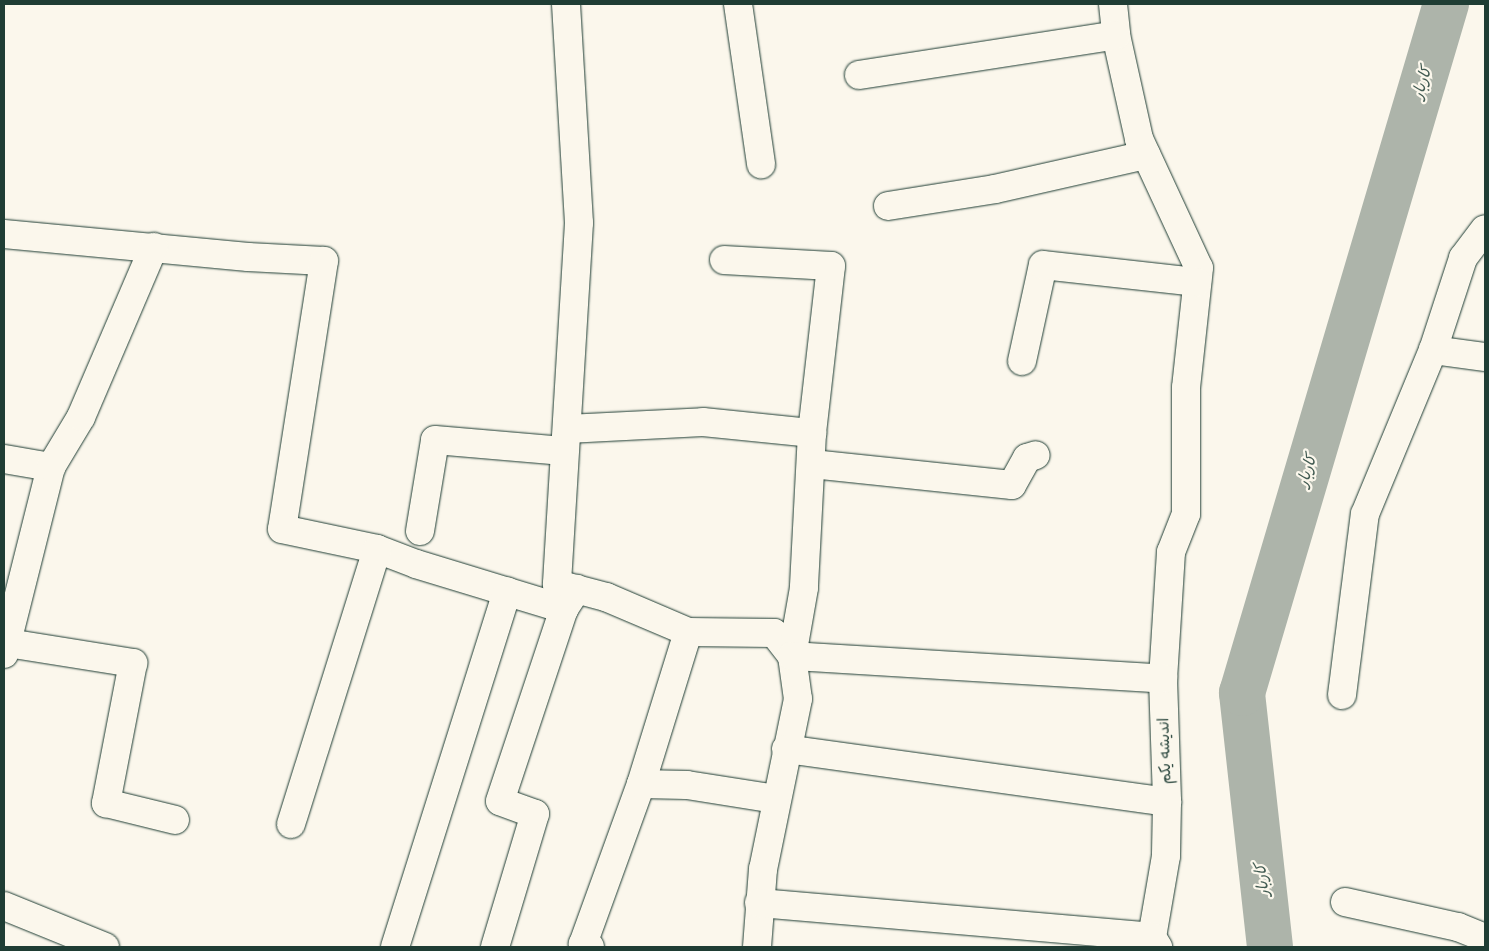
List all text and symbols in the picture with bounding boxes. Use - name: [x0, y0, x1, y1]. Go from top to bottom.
- water label: کاربار: [1409, 65, 1437, 101]
- water label: کاربار: [1294, 453, 1322, 489]
- street label: اندیشه یکم: [1155, 717, 1175, 785]
- water label: کاربار: [1252, 863, 1274, 897]

